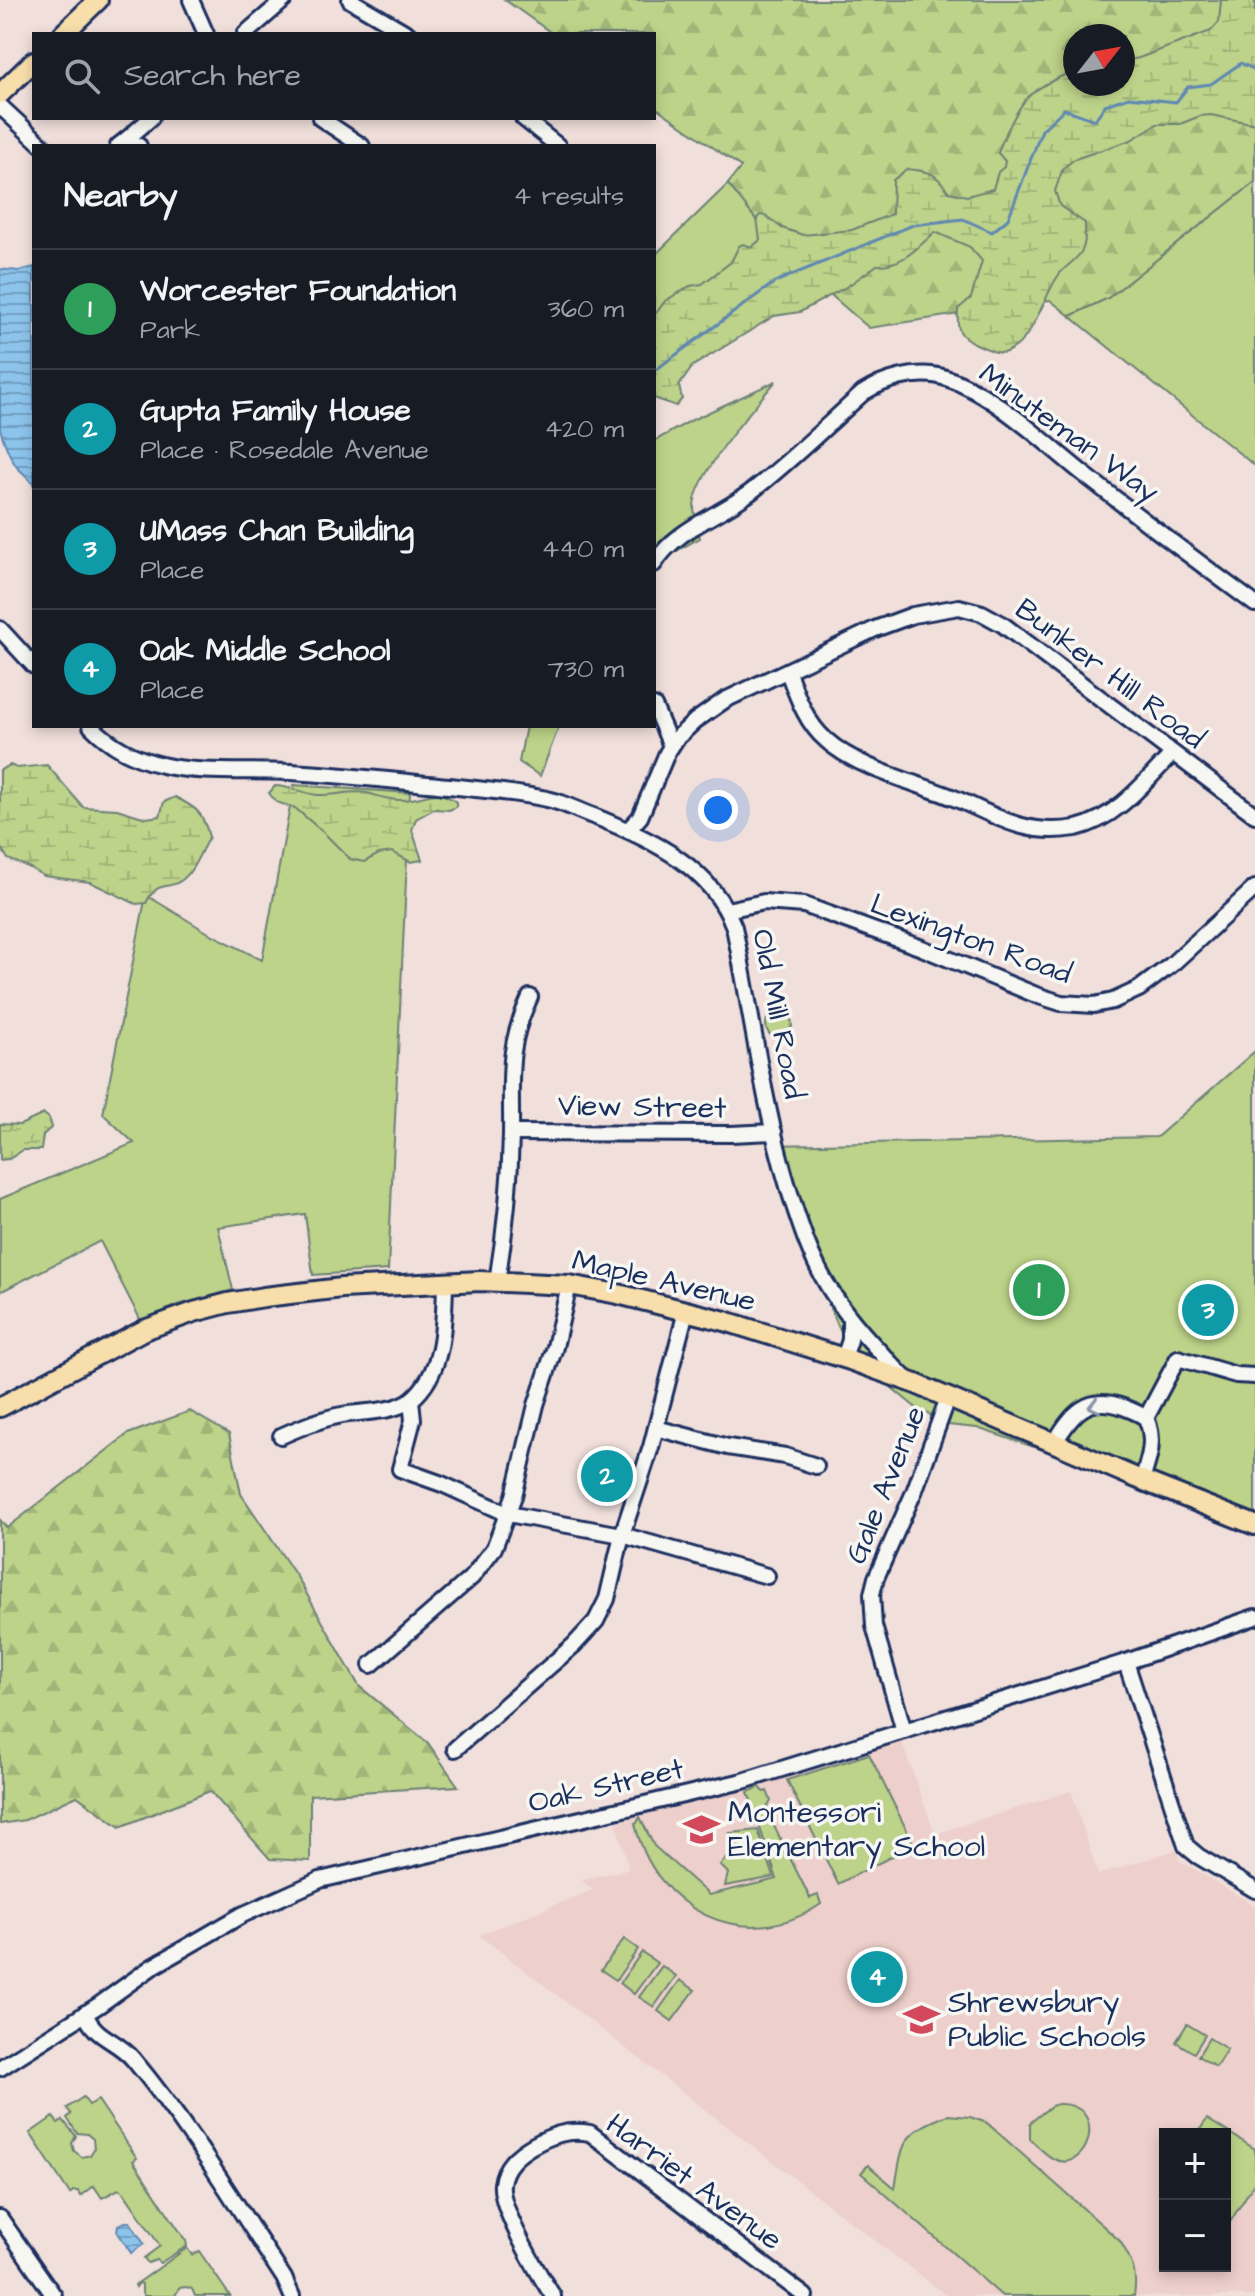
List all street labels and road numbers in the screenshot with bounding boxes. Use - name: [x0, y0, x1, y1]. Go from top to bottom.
- street label: Minuteman Way: [970, 353, 1168, 514]
- street label: Bunker Hill Road: [1006, 589, 1214, 759]
- street label: Lexington Road: [864, 883, 1077, 996]
- street label: Old Mill Road: [741, 926, 815, 1102]
- street label: View Street: [557, 1085, 727, 1129]
- street label: Maple Avenue: [568, 1239, 760, 1323]
- street label: Gale Avenue: [835, 1400, 937, 1570]
- street label: Oak Street: [524, 1748, 688, 1824]
- street label: Harriet Avenue: [597, 2104, 791, 2260]

